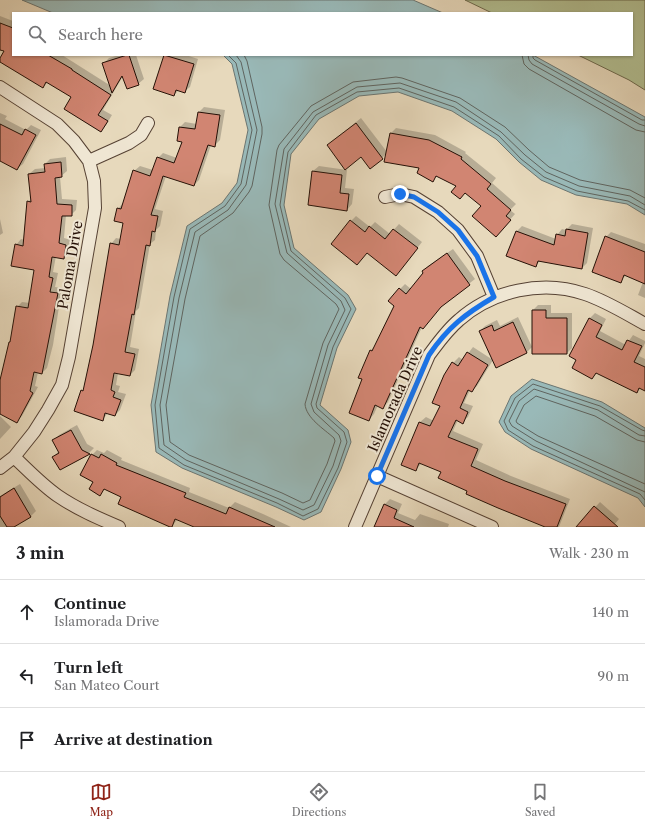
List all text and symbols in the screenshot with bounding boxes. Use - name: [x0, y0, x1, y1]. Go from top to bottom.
- search box: [12, 12, 633, 56]
- icon: search: [26, 23, 48, 45]
- text: Search here: [58, 25, 143, 44]
- route end: [391, 185, 409, 203]
- street label: Paloma Drive: [53, 219, 87, 311]
- street label: Islamorada Drive: [364, 343, 426, 455]
- route start: [368, 467, 386, 485]
- text: 3 min: [16, 543, 65, 563]
- text: Walk · 230 m: [549, 545, 629, 561]
- text: Continue: [54, 594, 126, 613]
- icon: ahead: [16, 601, 38, 623]
- text: 140 m: [592, 604, 629, 620]
- text: Islamorada Drive: [54, 613, 159, 629]
- text: Turn left: [54, 658, 123, 677]
- icon: left: [16, 665, 38, 687]
- text: 90 m: [598, 668, 629, 684]
- text: San Mateo Court: [54, 677, 159, 693]
- icon: arrive: [16, 729, 38, 751]
- text: Arrive at destination: [54, 730, 213, 749]
- tab: Map: [89, 781, 113, 819]
- tab: Directions: [292, 781, 346, 819]
- tab: Saved: [525, 781, 556, 819]

